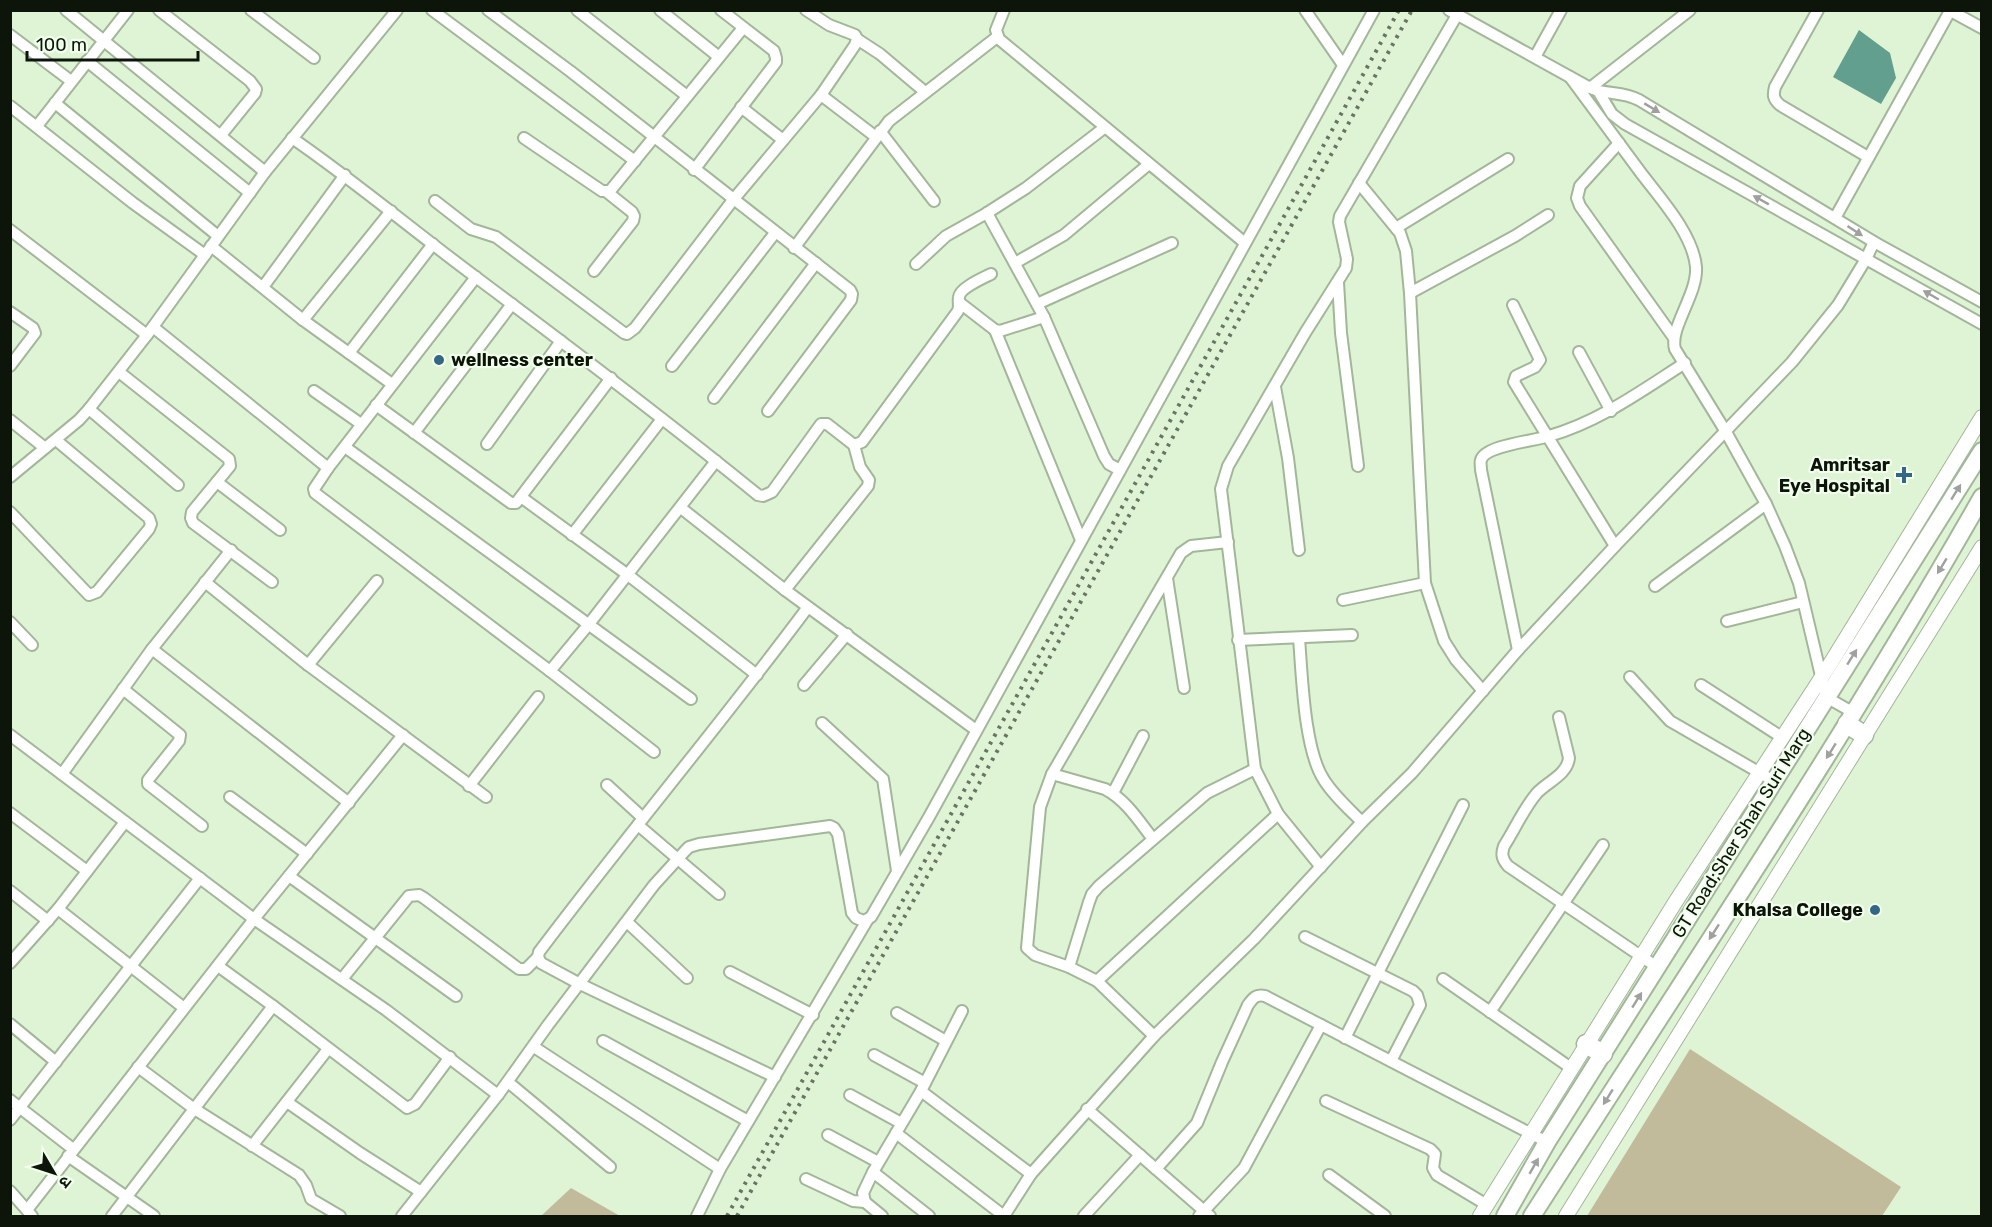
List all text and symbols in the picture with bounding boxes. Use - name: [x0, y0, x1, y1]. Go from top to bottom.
- scale bar: [27, 24, 198, 62]
- text: 100 m: [36, 34, 87, 56]
- one-way arrow: [1644, 103, 1660, 114]
- one-way arrow: [1752, 195, 1769, 205]
- one-way arrow: [1847, 225, 1863, 236]
- one-way arrow: [1922, 291, 1939, 301]
- place label: wellness center: [451, 349, 593, 371]
- marker: wellness center: [432, 353, 446, 367]
- place label: Amritsar Eye Hospital: [1779, 454, 1890, 497]
- marker: Amritsar Eye Hospital: [1895, 466, 1913, 484]
- one-way arrow: [1950, 484, 1961, 500]
- one-way arrow: [1937, 558, 1948, 574]
- one-way arrow: [1846, 649, 1857, 665]
- street label: GT Road;Sher Shah Suri Marg: [1667, 724, 1815, 942]
- one-way arrow: [1825, 743, 1836, 759]
- place label: Khalsa College: [1732, 899, 1863, 921]
- marker: Khalsa College: [1868, 903, 1882, 917]
- one-way arrow: [1708, 924, 1719, 941]
- one-way arrow: [1631, 992, 1642, 1008]
- one-way arrow: [1603, 1089, 1614, 1105]
- north arrow: [24, 1143, 84, 1203]
- one-way arrow: [1529, 1157, 1539, 1174]
- text: उ: [55, 1173, 76, 1192]

